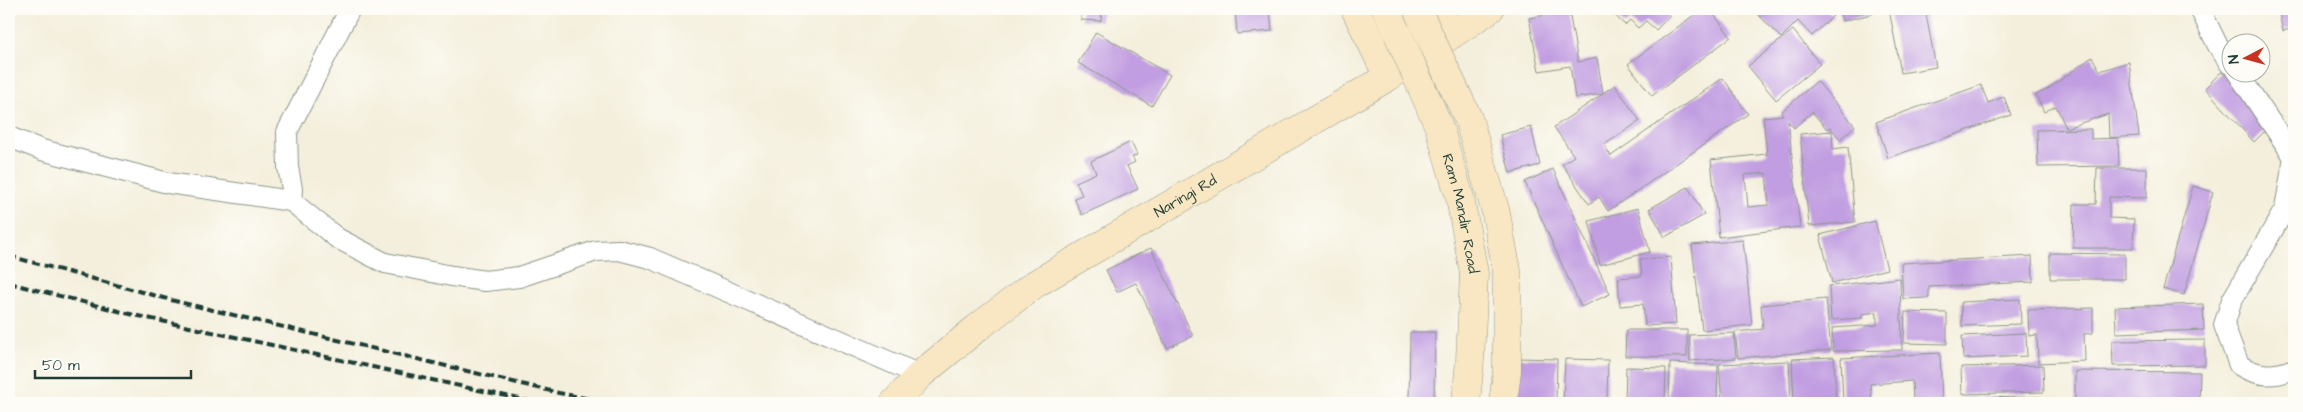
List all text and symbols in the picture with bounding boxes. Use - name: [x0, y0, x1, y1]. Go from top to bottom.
- north arrow: [2220, 32, 2270, 82]
- text: N: [2224, 54, 2244, 65]
- street label: Ram Mandir Road: [1436, 151, 1484, 276]
- street label: Naringi Rd: [1150, 170, 1221, 223]
- scale bar: [35, 347, 191, 379]
- text: 50 m: [42, 355, 80, 376]

